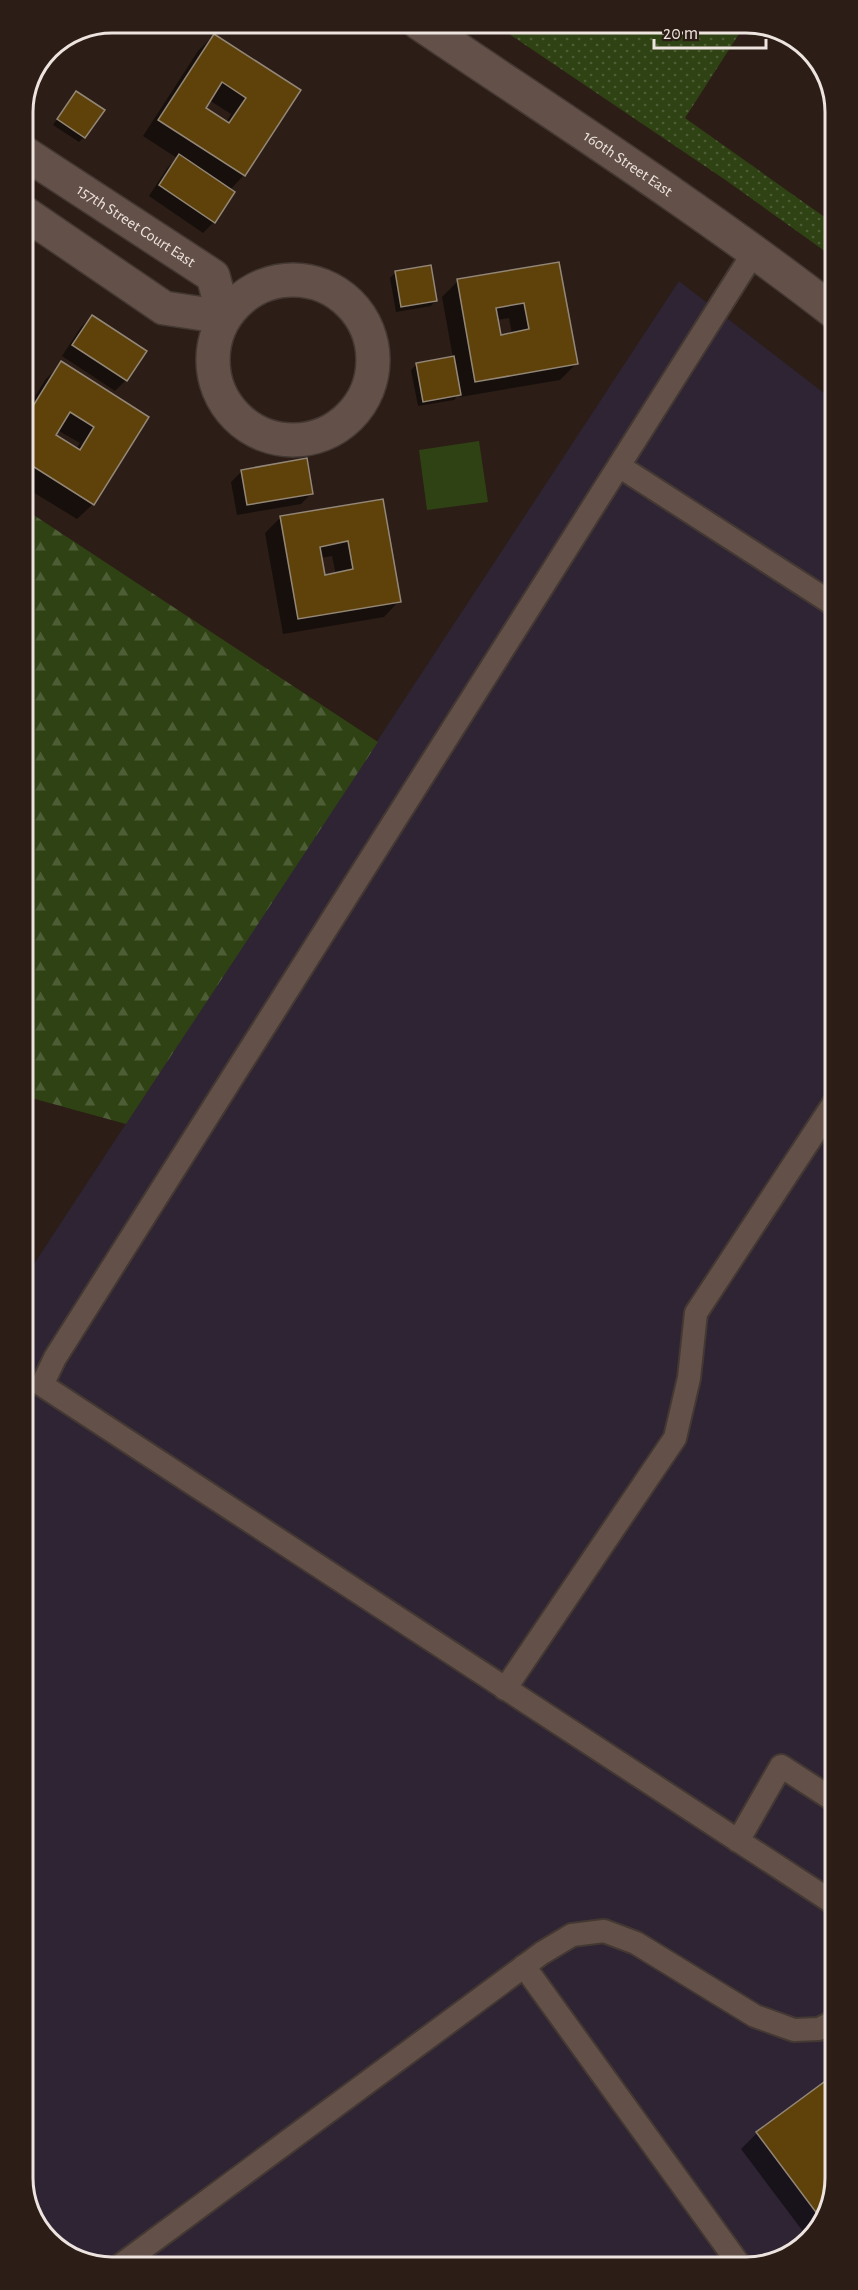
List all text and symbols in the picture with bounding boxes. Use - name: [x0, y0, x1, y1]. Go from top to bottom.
- scale bar: [654, 12, 766, 50]
- text: 20 m: [663, 25, 698, 43]
- street label: 160th Street East: [581, 128, 675, 200]
- street label: 157th Street Court East: [74, 181, 198, 270]

